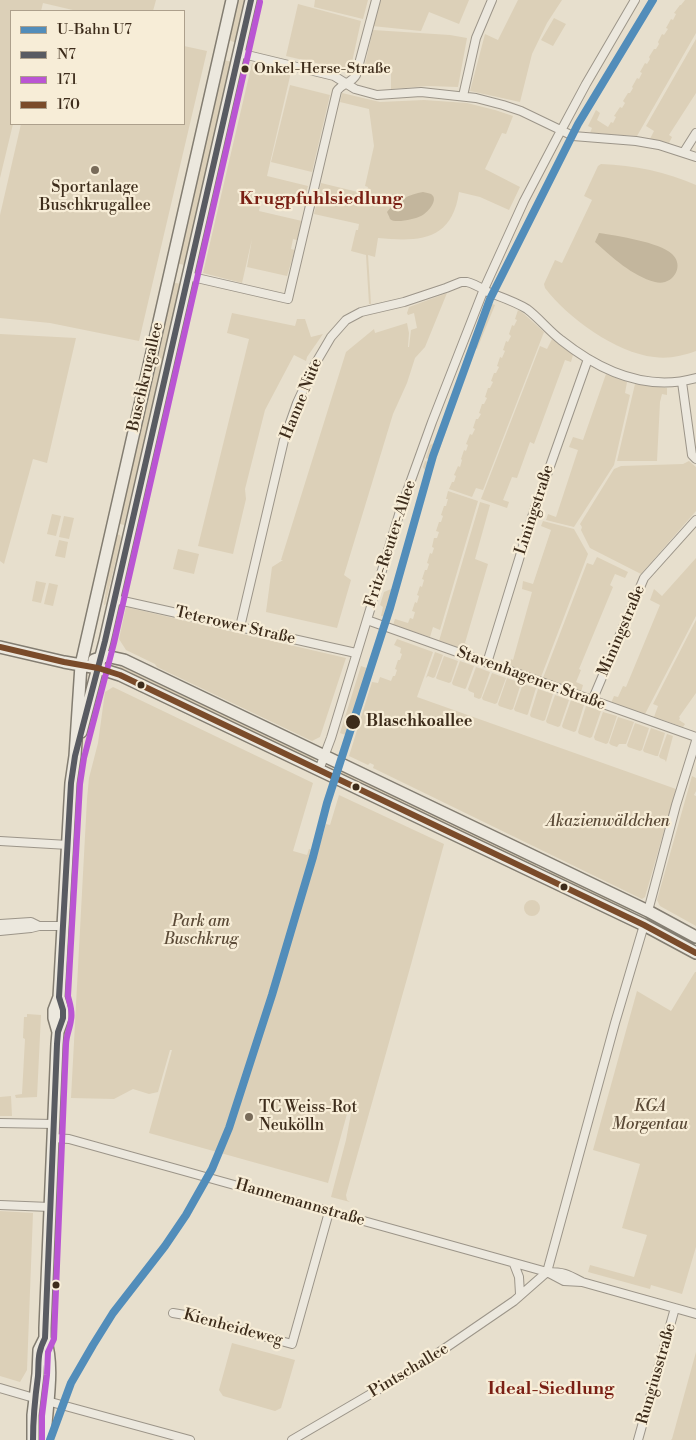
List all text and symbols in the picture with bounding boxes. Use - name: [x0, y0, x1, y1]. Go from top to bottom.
- legend: [10, 10, 185, 125]
- text: U-Bahn U7: [57, 20, 132, 39]
- text: N7: [57, 45, 76, 64]
- place label: Onkel-Herse-Straße: [254, 60, 391, 78]
- marker: Onkel-Herse-Straße: [240, 64, 250, 74]
- text: 171: [57, 70, 77, 89]
- text: 170: [57, 95, 80, 114]
- marker: Sportanlage Buschkrugallee: [89, 164, 101, 176]
- place label: Sportanlage Buschkrugallee: [39, 178, 151, 216]
- district label: Krugpfuhlsiedlung: [239, 189, 403, 211]
- street label: Buschkrugallee: [124, 320, 168, 434]
- street label: Hanne Nüte: [277, 356, 327, 442]
- street label: Liningstraße: [511, 463, 559, 557]
- street label: Fritz-Reuter-Allee: [361, 478, 421, 610]
- street label: Miningstraße: [594, 583, 650, 679]
- street label: Teterower Straße: [173, 603, 297, 649]
- street label: Stavenhagener Straße: [454, 643, 608, 715]
- unlabelled marker: [136, 680, 146, 690]
- place label: Blaschkoallee: [366, 712, 472, 732]
- marker: Blaschkoallee: [344, 713, 362, 731]
- unlabelled marker: [351, 782, 361, 792]
- park label: Akazienwäldchen: [546, 812, 670, 832]
- unlabelled marker: [559, 882, 569, 892]
- park label: Park am Buschkrug: [164, 912, 238, 950]
- park label: KGA Morgentau: [612, 1097, 688, 1135]
- place label: TC Weiss-Rot Neukölln: [259, 1098, 357, 1136]
- marker: TC Weiss-Rot Neukölln: [243, 1111, 255, 1123]
- street label: Hannemannstraße: [233, 1175, 367, 1231]
- unlabelled marker: [51, 1280, 61, 1290]
- street label: Kienheideweg: [181, 1306, 285, 1350]
- street label: Rungiusstraße: [633, 1321, 681, 1427]
- street label: Pintschallee: [366, 1340, 452, 1402]
- district label: Ideal-Siedlung: [488, 1379, 614, 1401]

